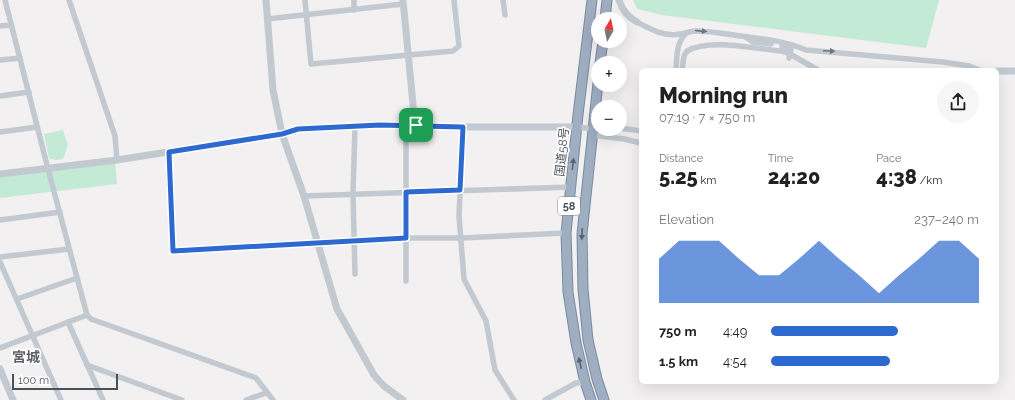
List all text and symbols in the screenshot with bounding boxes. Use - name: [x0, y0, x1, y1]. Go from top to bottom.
- north arrow: [591, 12, 627, 48]
- map controls: [591, 12, 627, 136]
- one-way arrow: [695, 28, 707, 35]
- one-way arrow: [823, 48, 835, 55]
- button: +: [591, 56, 627, 92]
- button: share: [937, 81, 979, 123]
- text: Morning run: [659, 82, 788, 108]
- button: −: [591, 100, 627, 136]
- pin: [399, 108, 433, 142]
- text: 07:19 · 7 × 750 m: [659, 110, 755, 125]
- icon: arrive: [405, 114, 427, 136]
- street label: 国道58号: [552, 127, 572, 177]
- text: Distance: [659, 152, 703, 165]
- text: Time: [768, 152, 793, 165]
- text: Pace: [876, 152, 902, 165]
- one-way arrow: [570, 158, 577, 170]
- text: 5.25: [659, 165, 698, 189]
- text: 24:20: [768, 165, 820, 189]
- text: 4:38: [876, 165, 917, 189]
- text: km: [698, 174, 716, 187]
- text: /km: [917, 174, 942, 187]
- road number: 58: [558, 197, 580, 215]
- text: Elevation: [659, 212, 714, 227]
- text: 237–240 m: [914, 212, 979, 227]
- one-way arrow: [579, 228, 585, 241]
- text: 750 m: [659, 324, 697, 339]
- text: 4:49: [723, 324, 747, 339]
- district label: 宮城: [12, 349, 40, 365]
- text: 1.5 km: [659, 354, 698, 369]
- text: 4:54: [723, 354, 747, 369]
- one-way arrow: [577, 356, 583, 369]
- scale bar: [12, 372, 118, 391]
- text: 100 m: [18, 374, 49, 387]

